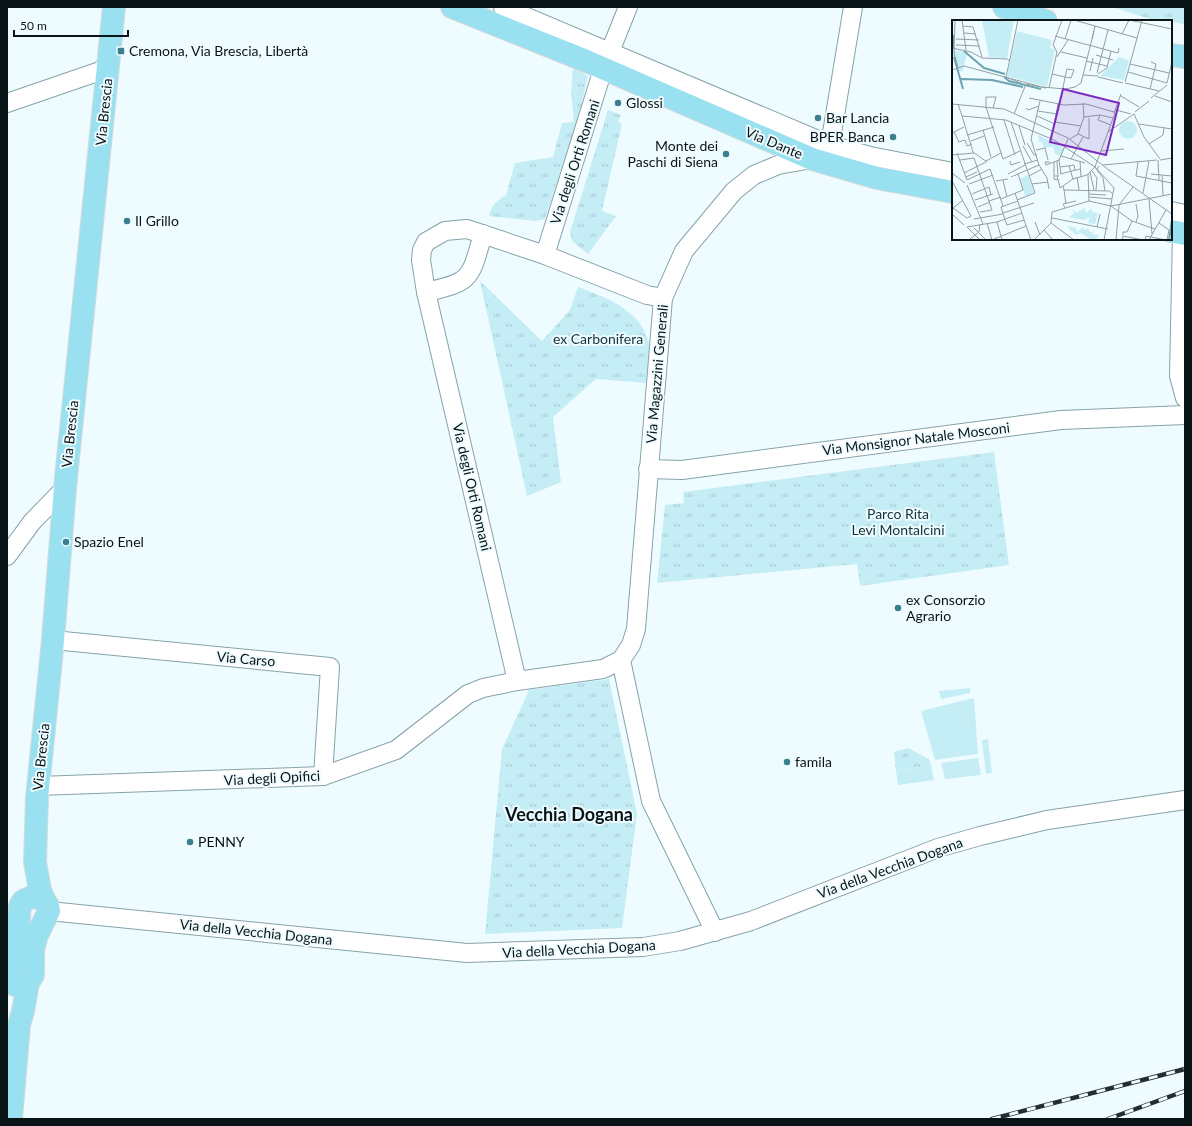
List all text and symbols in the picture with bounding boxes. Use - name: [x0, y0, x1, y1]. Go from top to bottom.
- scale bar: [14, 12, 128, 38]
- text: 50 m: [20, 18, 47, 33]
- inset map: [952, 20, 1172, 240]
- place label: Cremona, Via Brescia, Libertà: [129, 42, 308, 59]
- marker: Cremona, Via Brescia, Libertà: [116, 46, 126, 56]
- street label: Via Brescia: [92, 77, 115, 146]
- place label: Glossi: [626, 94, 663, 111]
- street label: Via degli Orti Romani: [546, 97, 603, 226]
- marker: Glossi: [613, 98, 623, 108]
- place label: Bar Lancia: [826, 109, 889, 126]
- marker: Bar Lancia: [813, 113, 823, 123]
- street label: Via Dante: [743, 123, 806, 162]
- place label: BPER Banca: [810, 128, 885, 145]
- marker: BPER Banca: [888, 132, 898, 142]
- place label: Monte dei Paschi di Siena: [628, 137, 718, 170]
- marker: Monte dei Paschi di Siena: [721, 149, 731, 159]
- place label: Il Grillo: [135, 212, 179, 229]
- marker: Il Grillo: [122, 216, 132, 226]
- street label: Via Magazzini Generali: [642, 304, 671, 444]
- park label: ex Carbonifera: [553, 330, 643, 347]
- street label: Via Brescia: [58, 399, 81, 468]
- street label: Via Monsignor Natale Mosconi: [821, 419, 1011, 458]
- street label: Via degli Orti Romani: [450, 421, 495, 552]
- park label: Parco Rita Levi Montalcini: [851, 505, 945, 538]
- place label: Spazio Enel: [74, 533, 144, 550]
- marker: Spazio Enel: [61, 537, 71, 547]
- place label: ex Consorzio Agrario: [906, 591, 986, 624]
- marker: ex Consorzio Agrario: [893, 603, 903, 613]
- street label: Via Carso: [216, 647, 276, 670]
- street label: Via Brescia: [29, 722, 52, 791]
- place label: famila: [795, 753, 832, 770]
- marker: famila: [782, 757, 792, 767]
- street label: Via degli Opifici: [223, 766, 321, 789]
- district label: Vecchia Dogana: [504, 803, 633, 825]
- place label: PENNY: [198, 833, 245, 850]
- street label: Via della Vecchia Dogana: [815, 833, 965, 902]
- marker: PENNY: [185, 837, 195, 847]
- street label: Via della Vecchia Dogana: [179, 915, 333, 948]
- street label: Via della Vecchia Dogana: [502, 936, 656, 961]

